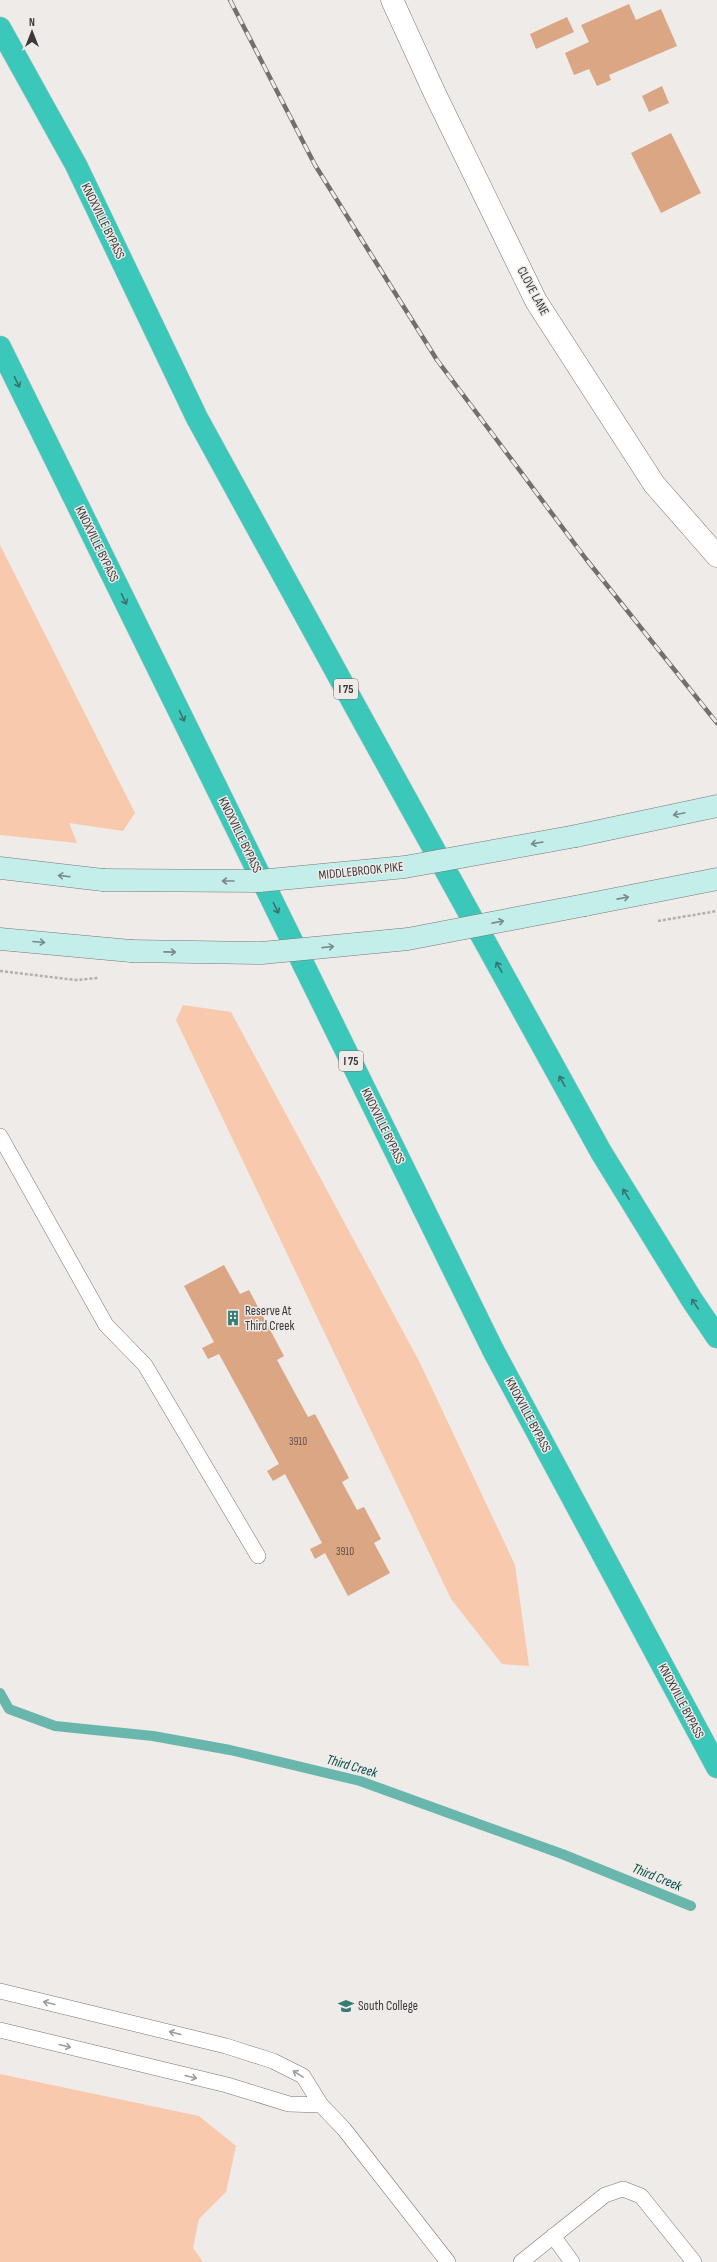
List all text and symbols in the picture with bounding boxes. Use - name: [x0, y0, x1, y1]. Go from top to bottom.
- north arrow: [12, 12, 52, 52]
- text: N: [29, 16, 35, 29]
- street label: KNOXVILLE BYPASS: [78, 180, 128, 262]
- street label: CLOVE LANE: [513, 264, 553, 318]
- one-way arrow: [14, 376, 21, 388]
- street label: KNOXVILLE BYPASS: [72, 503, 122, 585]
- one-way arrow: [121, 593, 129, 605]
- road number: I 75: [334, 679, 358, 699]
- one-way arrow: [179, 710, 186, 722]
- street label: KNOXVILLE BYPASS: [215, 794, 265, 876]
- one-way arrow: [673, 810, 686, 818]
- one-way arrow: [531, 839, 544, 847]
- street label: MIDDLEBROOK PIKE: [318, 859, 404, 883]
- one-way arrow: [58, 872, 71, 879]
- one-way arrow: [222, 877, 235, 885]
- one-way arrow: [616, 894, 629, 902]
- one-way arrow: [273, 902, 280, 914]
- one-way arrow: [491, 918, 504, 926]
- one-way arrow: [32, 939, 45, 946]
- one-way arrow: [321, 943, 334, 950]
- one-way arrow: [163, 948, 176, 956]
- one-way arrow: [495, 962, 502, 974]
- road number: I 75: [339, 1051, 363, 1071]
- one-way arrow: [557, 1075, 565, 1087]
- street label: KNOXVILLE BYPASS: [358, 1085, 408, 1167]
- one-way arrow: [622, 1188, 630, 1200]
- one-way arrow: [691, 1299, 699, 1310]
- place label: Reserve At Third Creek: [245, 1303, 294, 1334]
- building icon: Reserve At Third Creek: [224, 1309, 242, 1327]
- street label: KNOXVILLE BYPASS: [502, 1375, 555, 1456]
- house number: 3910: [289, 1435, 307, 1448]
- house number: 3910: [336, 1545, 354, 1558]
- street label: KNOXVILLE BYPASS: [655, 1661, 708, 1742]
- water label: Third Creek: [325, 1751, 380, 1782]
- water label: Third Creek: [630, 1859, 685, 1895]
- school or university icon: South College: [337, 1997, 355, 2015]
- place label: South College: [358, 1998, 418, 2014]
- one-way arrow: [43, 1999, 56, 2006]
- one-way arrow: [169, 2029, 182, 2037]
- one-way arrow: [58, 2043, 71, 2050]
- one-way arrow: [293, 2070, 304, 2078]
- one-way arrow: [185, 2073, 198, 2081]

